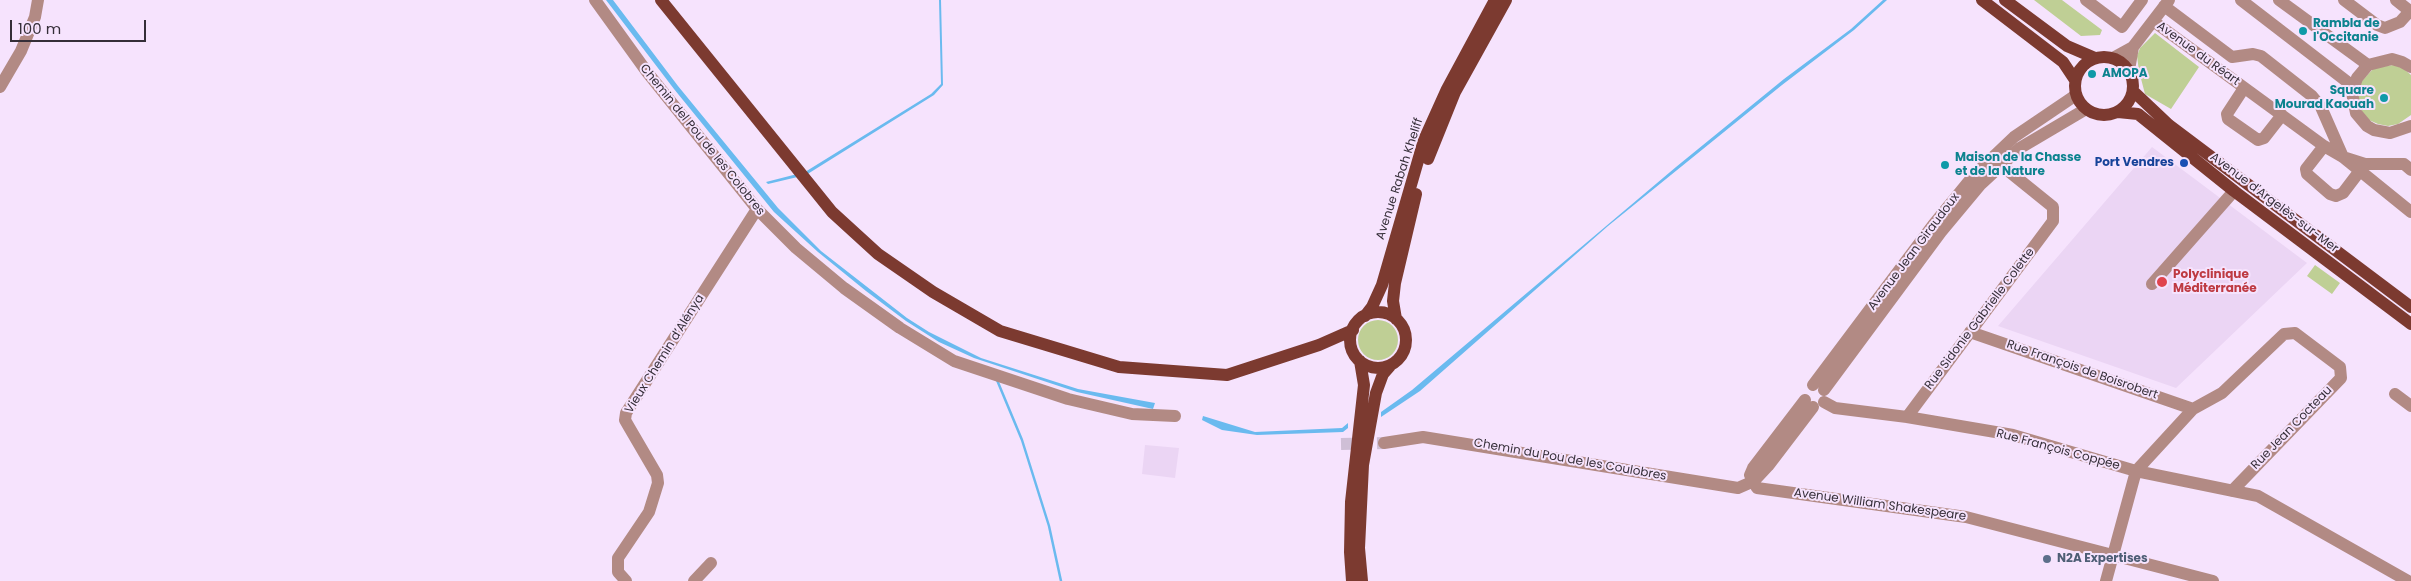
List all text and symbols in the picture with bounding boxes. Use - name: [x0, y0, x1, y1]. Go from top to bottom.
- scale bar: [12, 10, 149, 42]
- place label: Rambla de l'Occitanie: [2313, 17, 2380, 45]
- text: 100 m: [18, 18, 61, 39]
- street label: Avenue du Réart: [2154, 19, 2242, 89]
- marker: Rambla de l'Occitanie: [2297, 25, 2309, 37]
- street label: Chemin del Pou de les Colobres: [637, 62, 767, 218]
- place label: AMOPA: [2102, 67, 2148, 81]
- marker: AMOPA: [2086, 68, 2098, 80]
- place label: Square Mourad Kaouah: [2275, 84, 2374, 112]
- marker: Square Mourad Kaouah: [2378, 92, 2390, 104]
- street label: Avenue Rabah Kheliff: [1374, 116, 1426, 242]
- street label: Avenue d'Argelès-sur-Mer: [2207, 150, 2341, 256]
- place label: Maison de la Chasse et de la Nature: [1955, 151, 2081, 179]
- place label: Port Vendres: [2095, 156, 2174, 170]
- marker: Port Vendres: [2178, 157, 2190, 169]
- marker: Maison de la Chasse et de la Nature: [1939, 159, 1951, 171]
- street label: Avenue Jean Giraudoux: [1865, 191, 1963, 313]
- street label: Rue Sidonie Gabrielle Colette: [1922, 246, 2038, 392]
- place label: Polyclinique Méditerranée: [2173, 268, 2257, 296]
- marker: Polyclinique Méditerranée: [2155, 275, 2169, 289]
- street label: Vieux Chemin d’Alénya: [622, 292, 708, 416]
- street label: Rue François de Boisrobert: [2005, 337, 2159, 403]
- street label: Rue Jean Cocteau: [2249, 383, 2335, 473]
- street label: Rue François Coppée: [1995, 427, 2121, 473]
- street label: Chemin du Pou de les Coulobres: [1473, 436, 1667, 484]
- street label: Avenue William Shakespeare: [1793, 486, 1967, 524]
- place label: N2A Expertises: [2057, 552, 2148, 566]
- marker: N2A Expertises: [2041, 553, 2053, 565]

